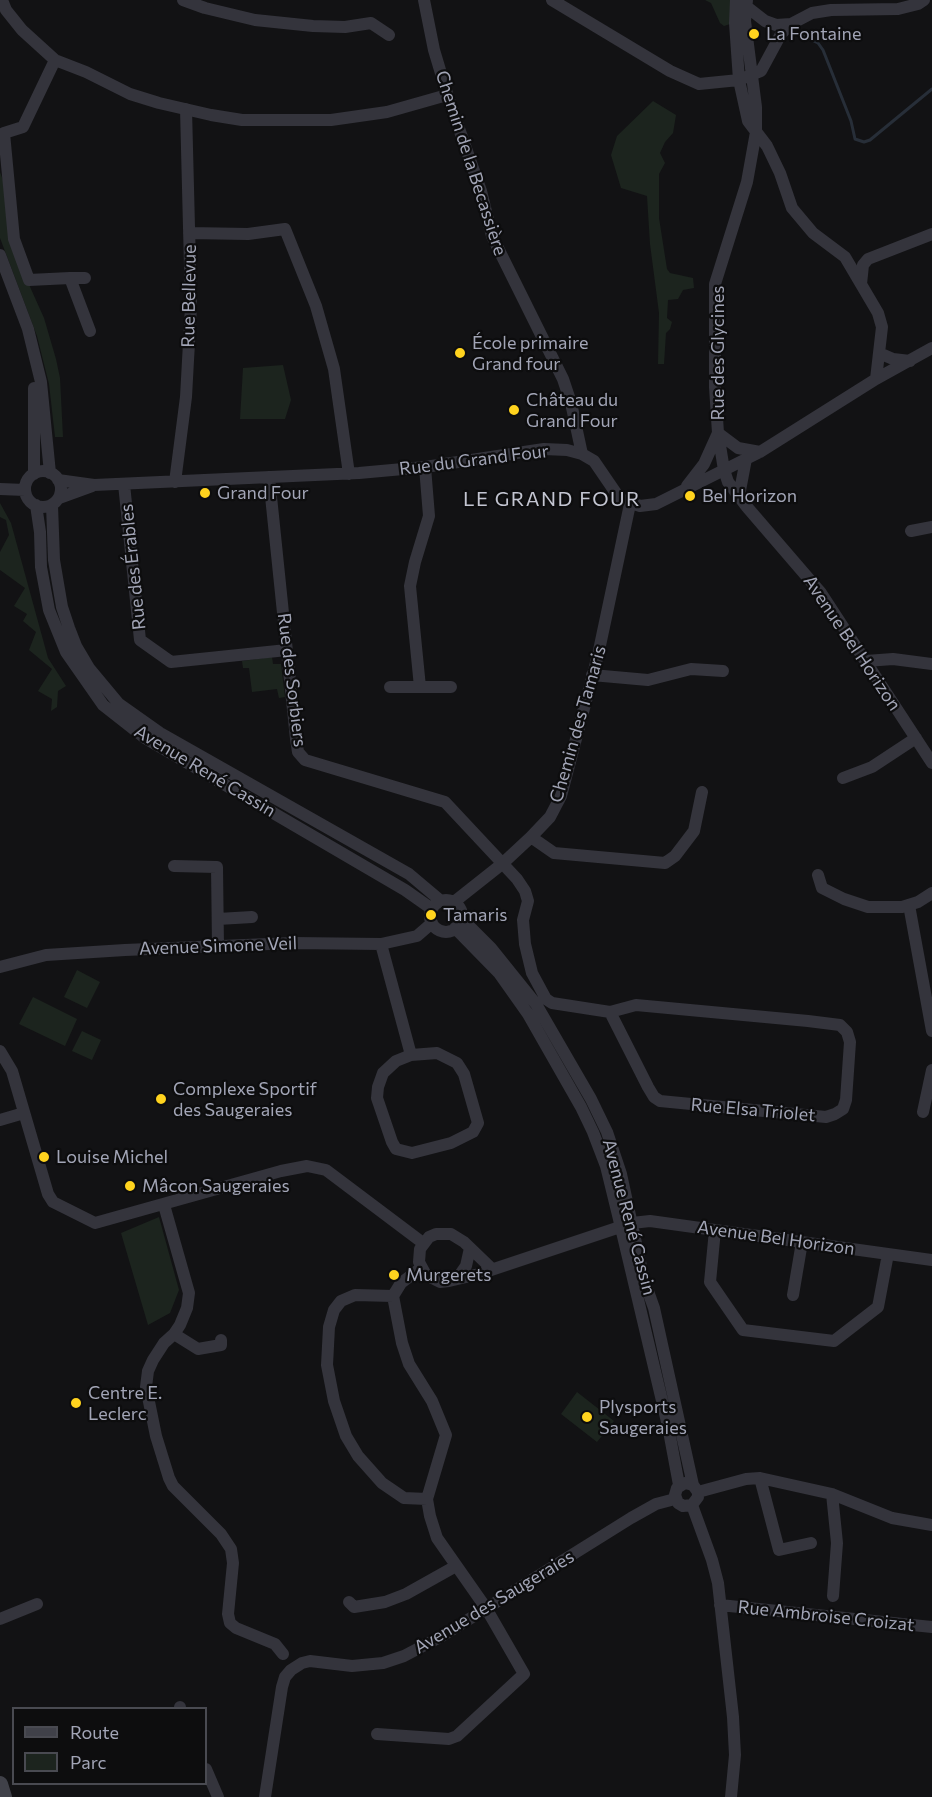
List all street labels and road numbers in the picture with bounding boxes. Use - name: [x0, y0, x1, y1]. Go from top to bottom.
- street label: Chemin de la Becassière: [431, 68, 511, 258]
- street label: Rue Bellevue: [177, 244, 201, 348]
- street label: Rue des Glycines: [707, 286, 729, 420]
- street label: Rue du Grand Four: [398, 440, 550, 480]
- street label: Rue des Érables: [116, 503, 150, 631]
- street label: Avenue Bel Horizon: [799, 571, 905, 715]
- street label: Rue des Sorbiers: [273, 612, 311, 748]
- street label: Chemin des Tamaris: [545, 643, 611, 805]
- street label: Avenue René Cassin: [131, 720, 279, 822]
- street label: Avenue Simone Veil: [139, 932, 297, 960]
- street label: Rue Elsa Triolet: [690, 1094, 816, 1126]
- street label: Avenue René Cassin: [598, 1137, 660, 1297]
- street label: Avenue Bel Horizon: [696, 1216, 856, 1260]
- street label: Avenue des Saugeraies: [410, 1546, 578, 1658]
- street label: Rue Ambroise Croizat: [737, 1596, 915, 1636]

